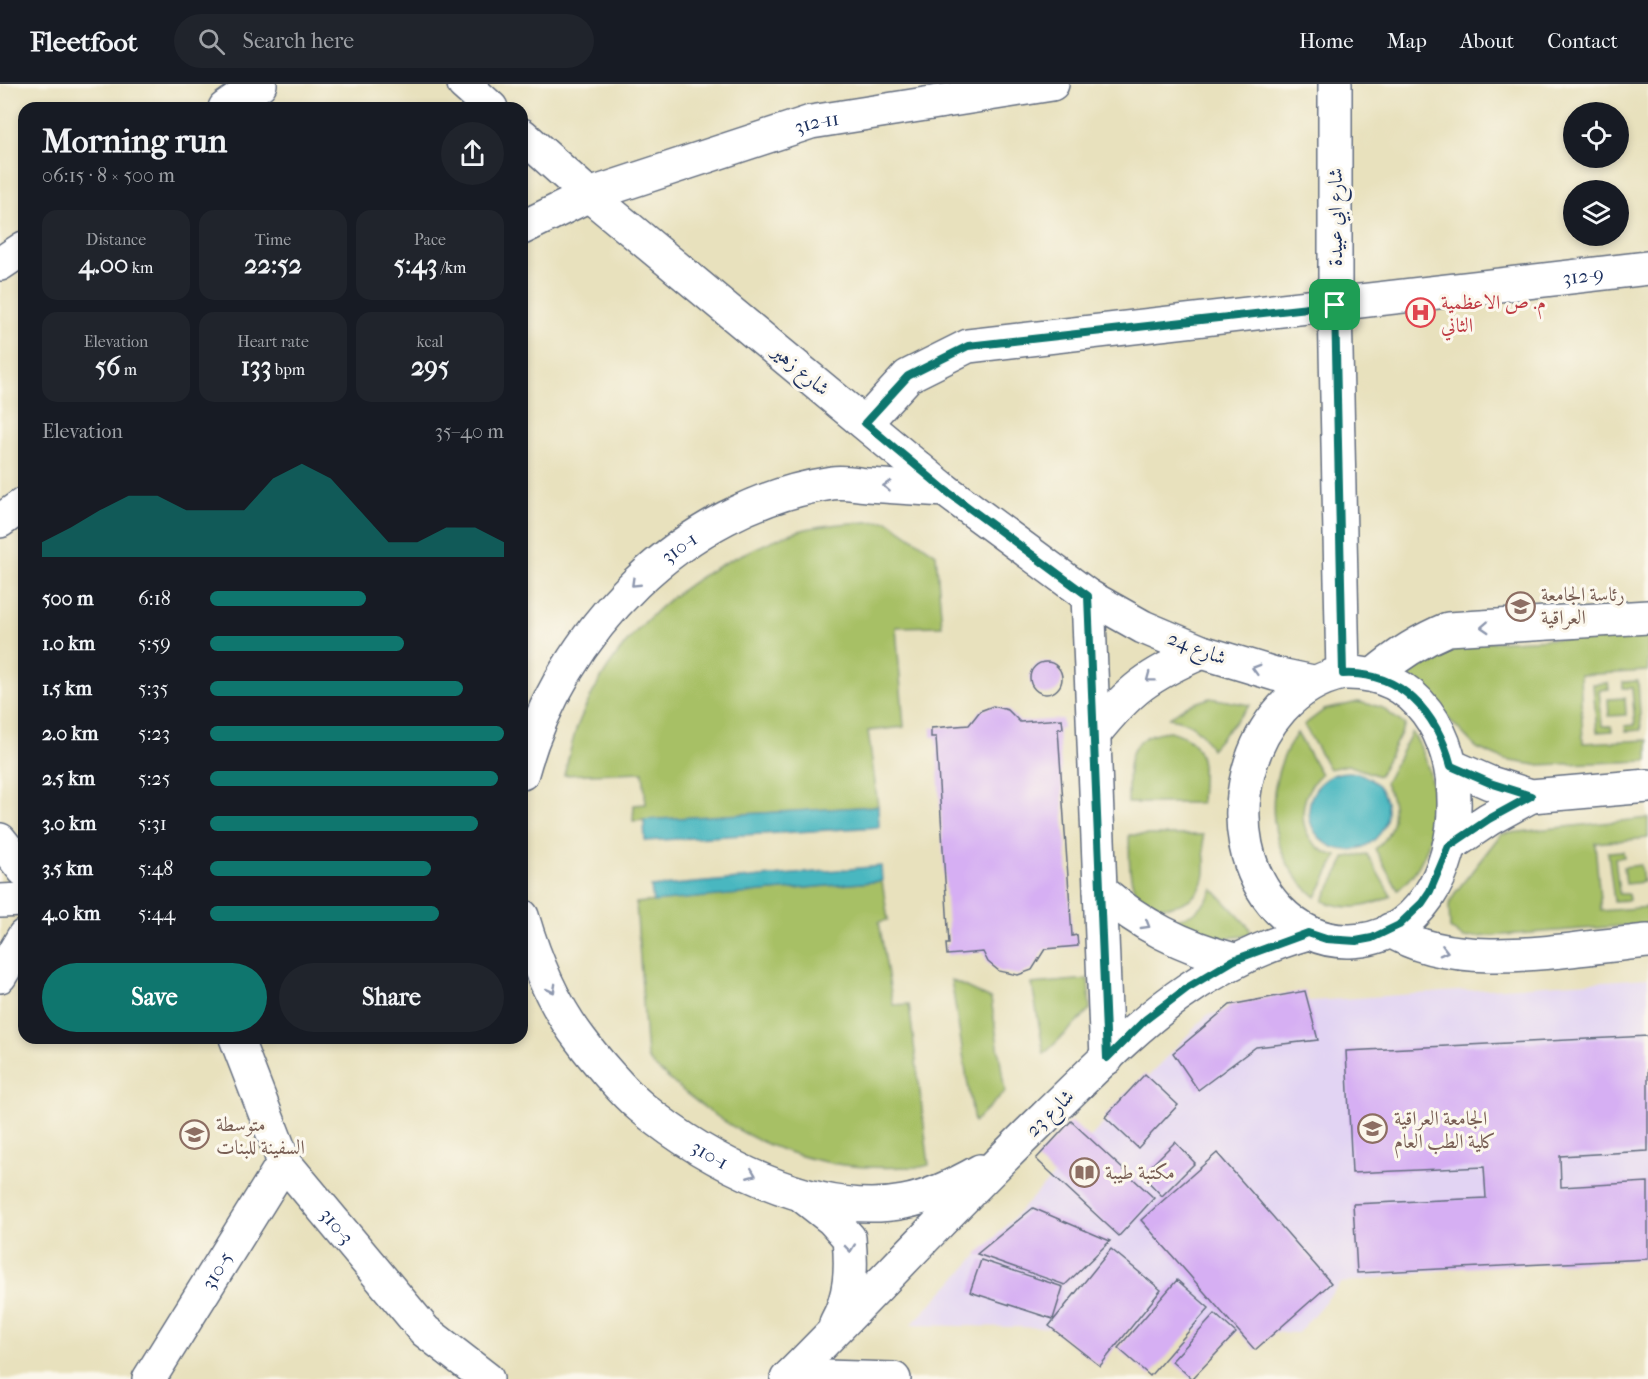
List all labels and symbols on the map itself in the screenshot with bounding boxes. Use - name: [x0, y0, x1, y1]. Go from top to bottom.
- street label: 312-11: [791, 106, 841, 138]
- street label: شارع ابي عبيدة: [1324, 168, 1353, 266]
- street label: 312-9: [1561, 262, 1605, 289]
- pin: [1309, 279, 1360, 330]
- place label: م. ص الاعظمية الثاني: [1441, 291, 1546, 341]
- hospital icon: م. ص الاعظمية الثاني: [1404, 297, 1436, 329]
- street label: شارع زهير: [763, 338, 834, 405]
- one-way arrow: [883, 480, 892, 493]
- street label: 310-1: [656, 527, 701, 568]
- one-way arrow: [632, 576, 643, 587]
- place label: رئاسة الجامعة العراقية: [1541, 583, 1625, 630]
- school or university icon: رئاسة الجامعة العراقية: [1504, 590, 1536, 622]
- one-way arrow: [1480, 621, 1489, 634]
- street label: شارع 24: [1162, 626, 1230, 675]
- one-way arrow: [1252, 664, 1262, 676]
- one-way arrow: [1145, 671, 1156, 682]
- one-way arrow: [1140, 918, 1150, 929]
- one-way arrow: [1439, 944, 1449, 957]
- one-way arrow: [544, 983, 556, 993]
- street label: شارع 23: [1021, 1085, 1083, 1146]
- place label: الجامعة العراقية كلية الطب العام: [1394, 1107, 1496, 1159]
- place label: متوسطة السفينة للبنات: [216, 1113, 305, 1159]
- school or university icon: الجامعة العراقية كلية الطب العام: [1357, 1113, 1389, 1145]
- school or university icon: متوسطة السفينة للبنات: [179, 1119, 211, 1151]
- street label: 310-1: [687, 1135, 732, 1174]
- library icon: مكتبة طيبة: [1068, 1156, 1100, 1188]
- place label: مكتبة طيبة: [1105, 1161, 1175, 1184]
- one-way arrow: [746, 1167, 757, 1179]
- street label: 310-3: [316, 1203, 359, 1248]
- one-way arrow: [843, 1244, 856, 1253]
- street label: 310-5: [196, 1247, 237, 1293]

